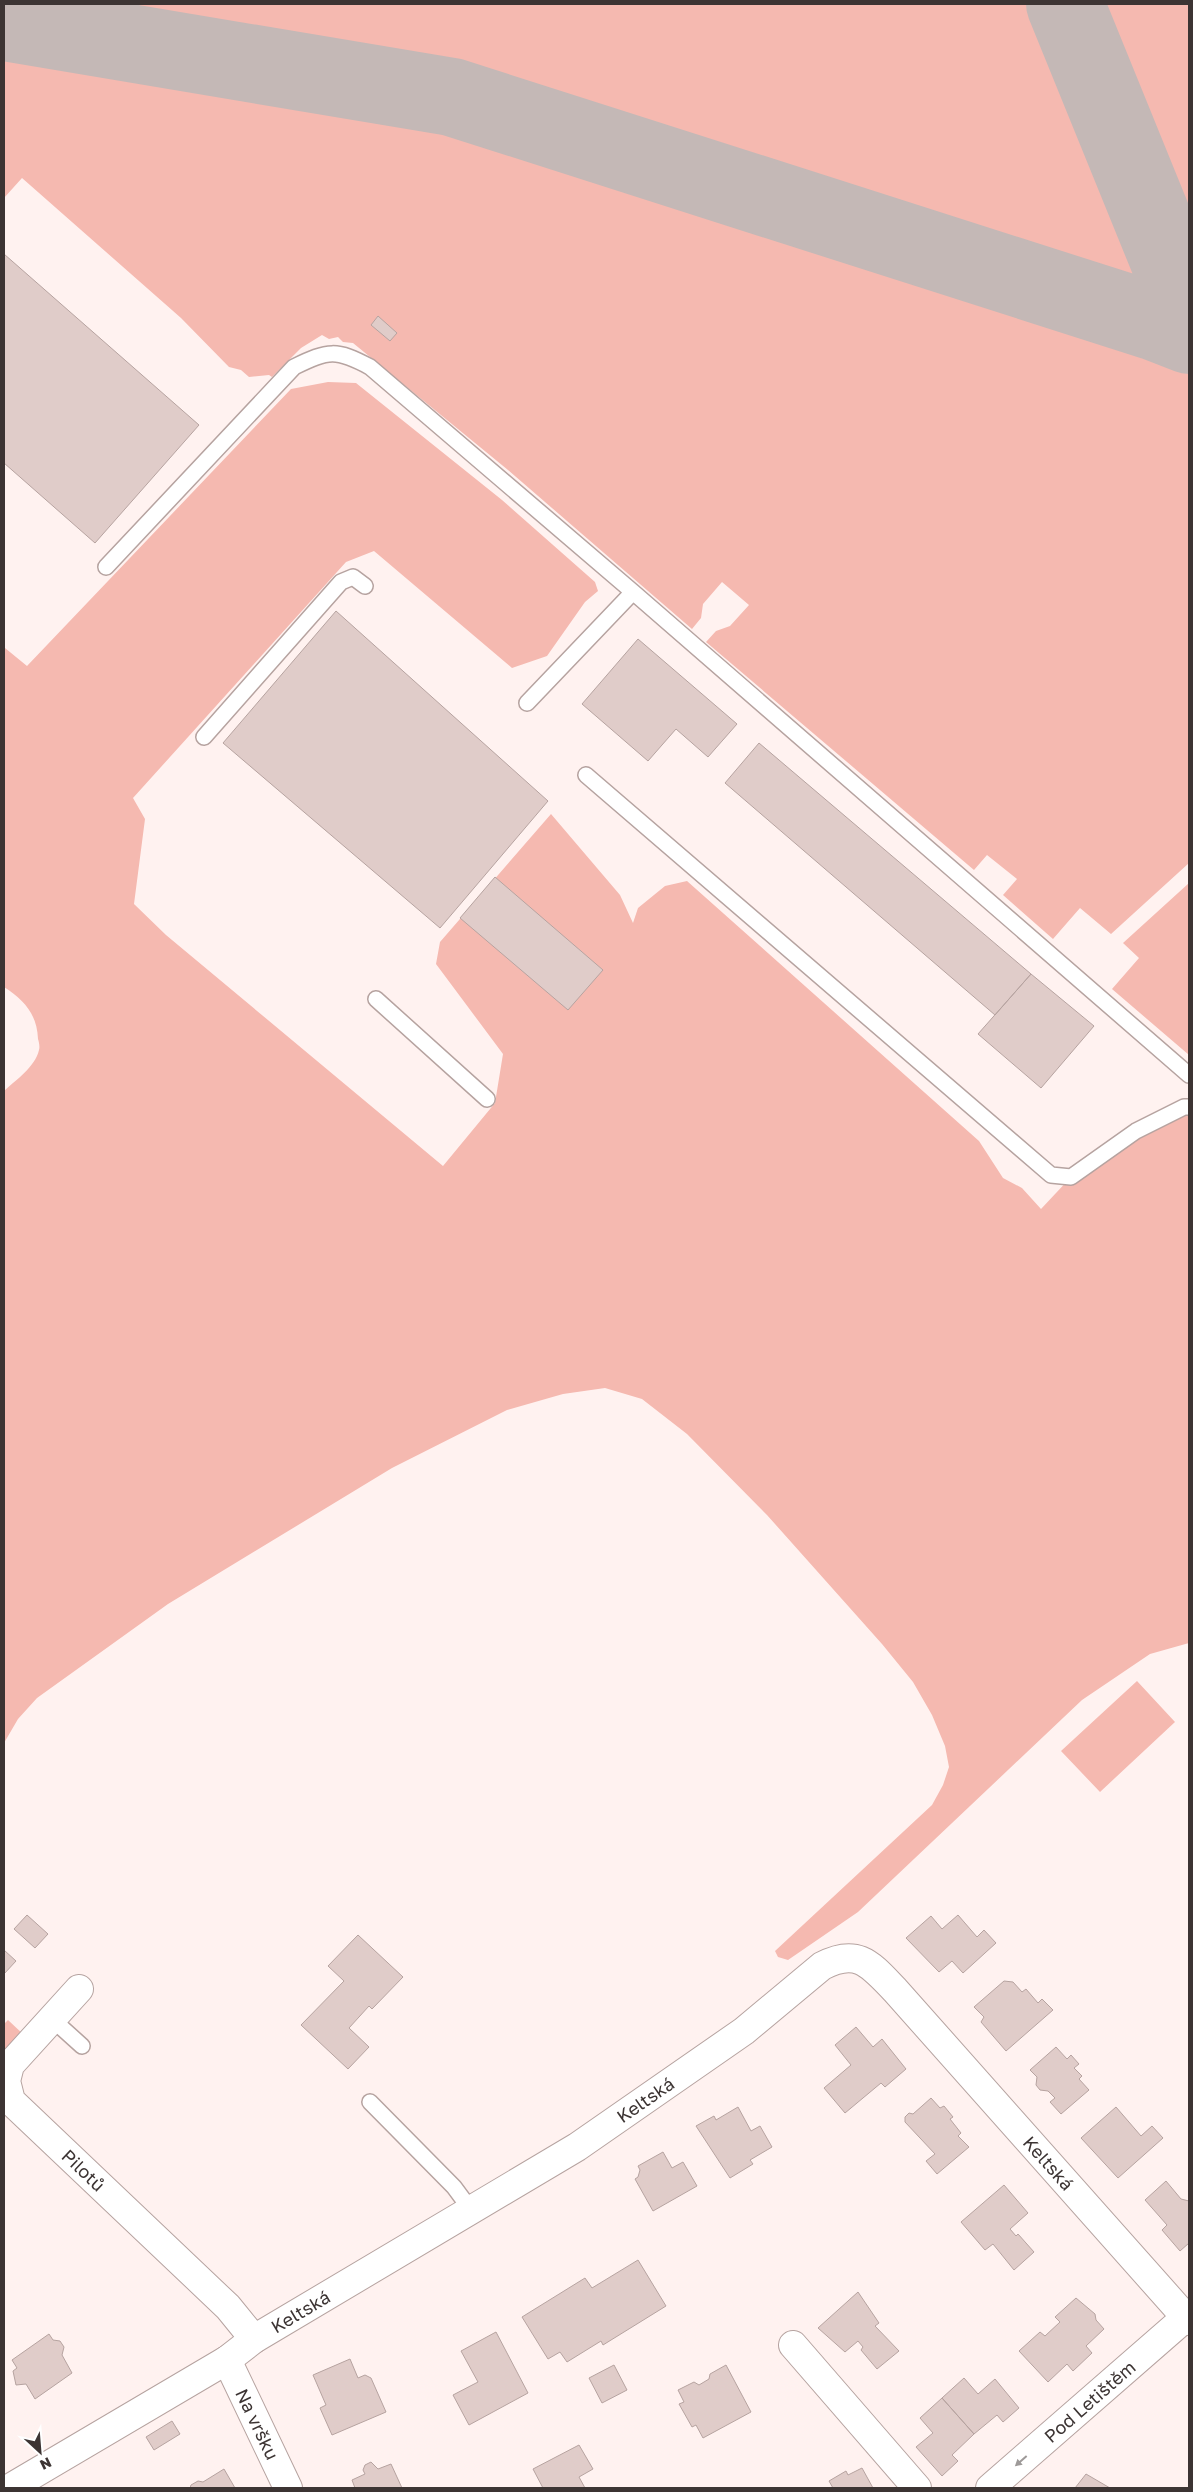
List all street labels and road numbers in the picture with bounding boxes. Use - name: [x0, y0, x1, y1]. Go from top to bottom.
- street label: Keltská: [612, 2072, 678, 2127]
- street label: Keltská: [1019, 2131, 1078, 2194]
- street label: Pilotů: [58, 2144, 110, 2196]
- street label: Keltská: [267, 2285, 334, 2338]
- street label: Pod Letištěm: [1039, 2356, 1140, 2447]
- street label: Na vršku: [231, 2385, 284, 2463]

